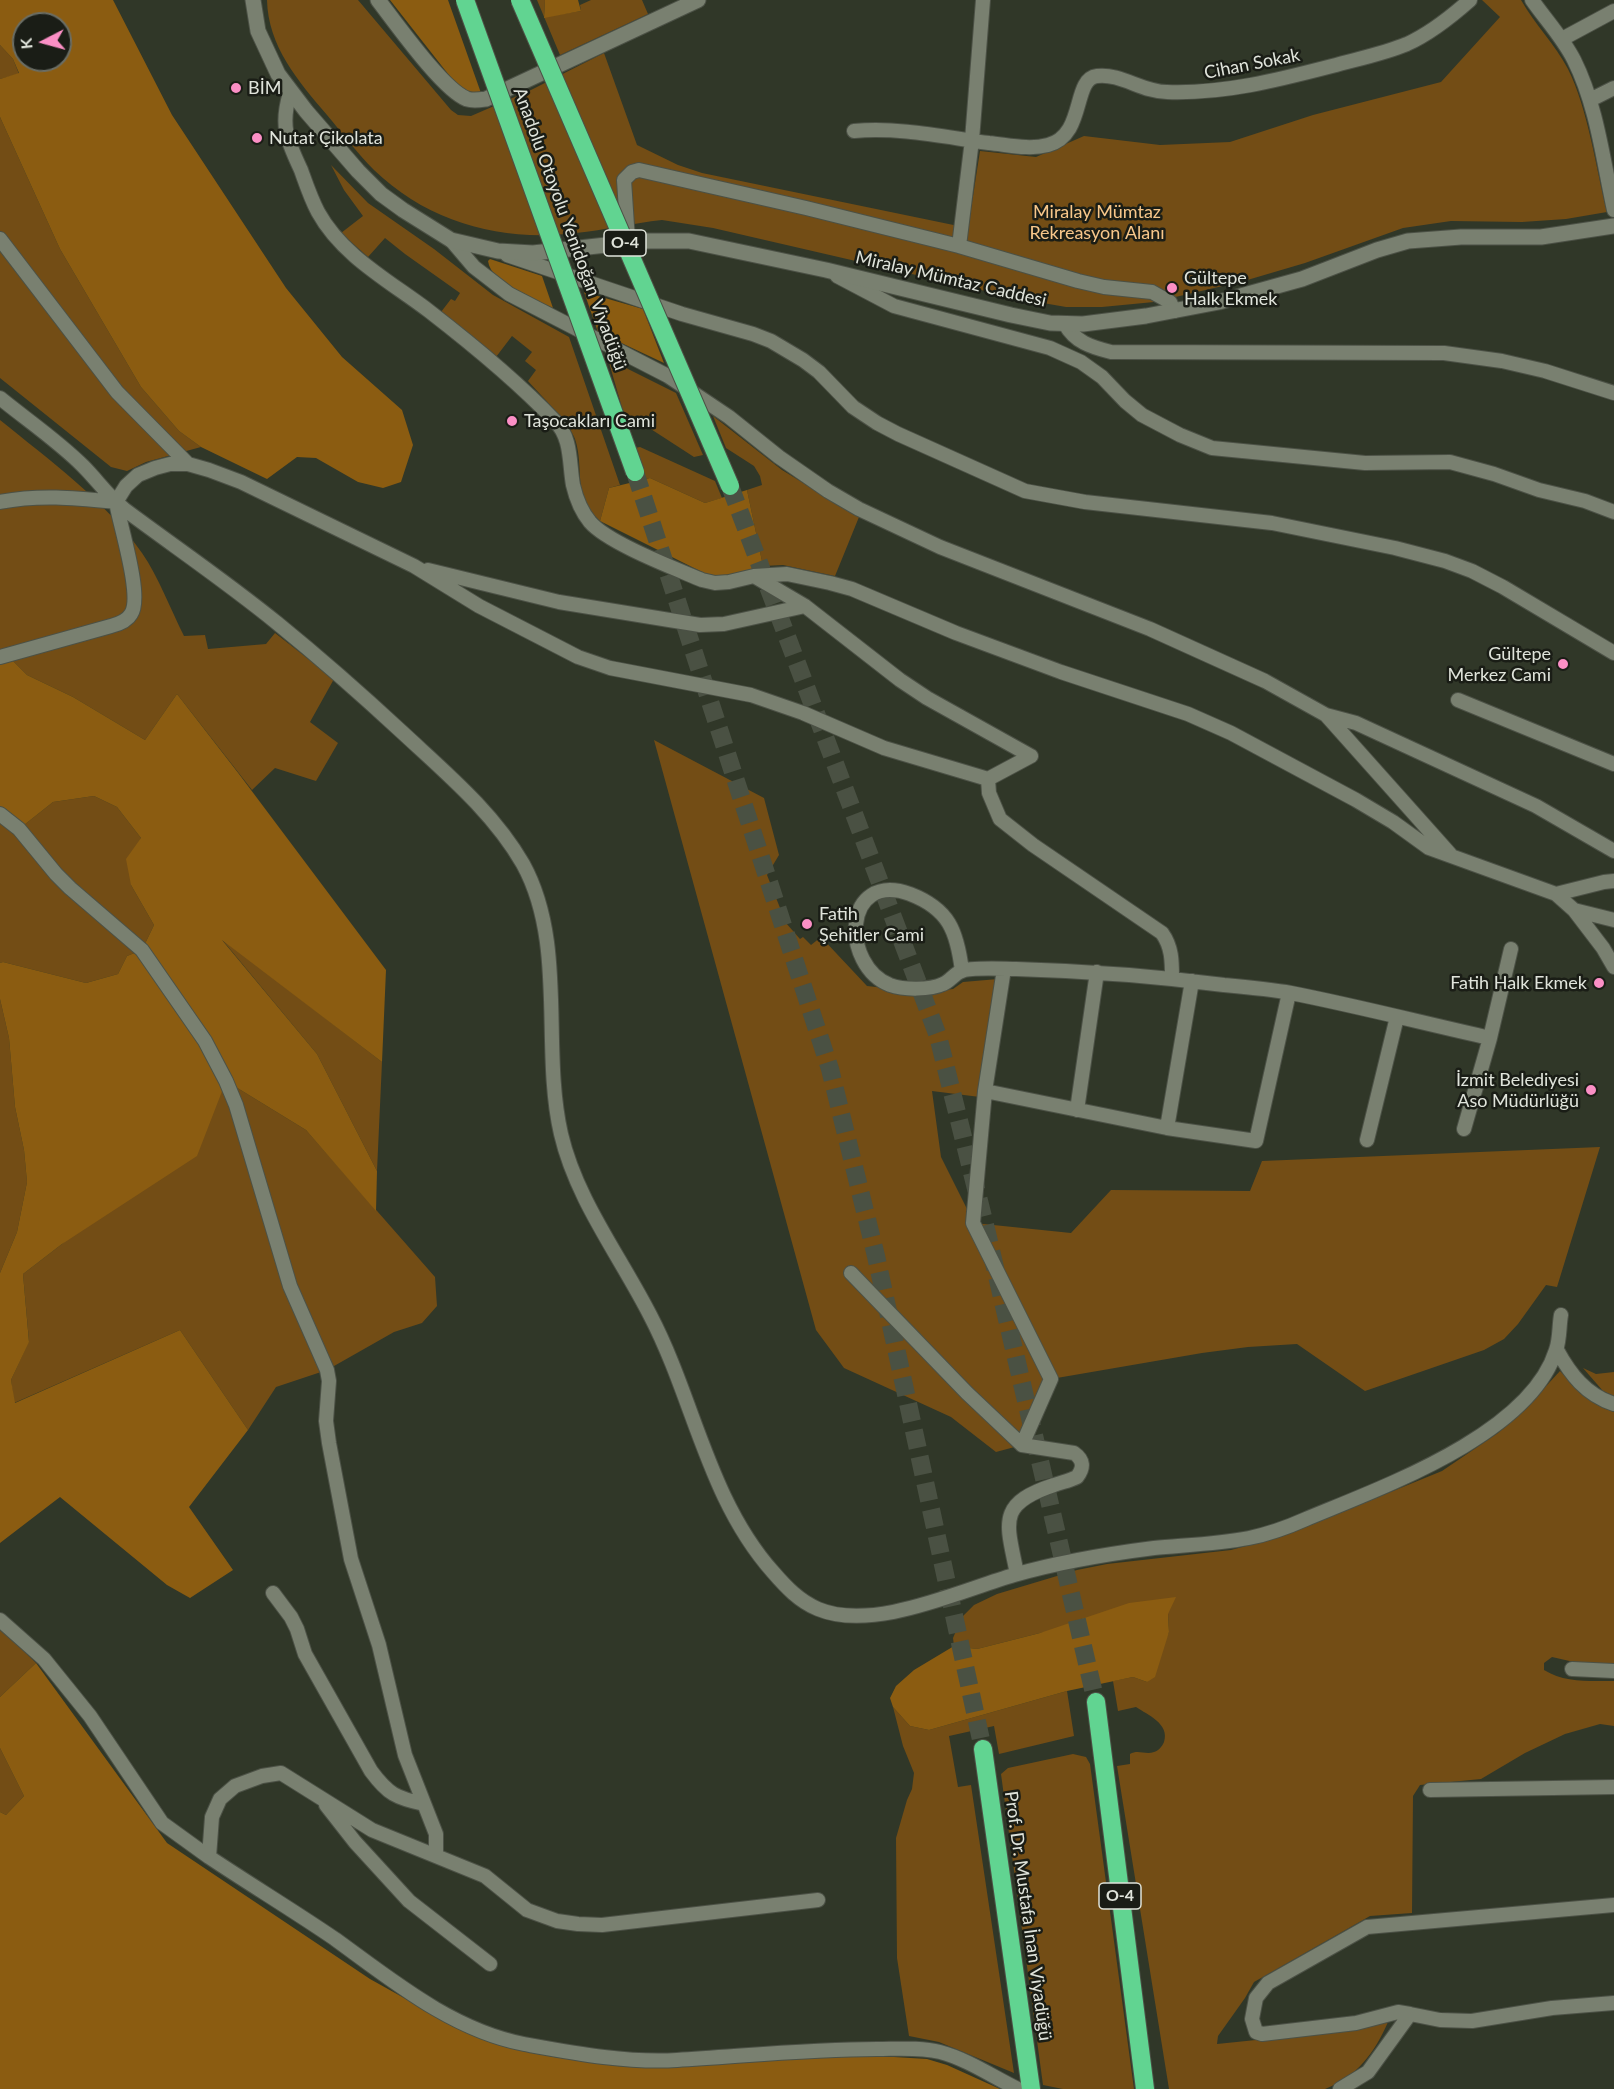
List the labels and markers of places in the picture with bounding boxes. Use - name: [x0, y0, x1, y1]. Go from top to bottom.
- place label: BİM: [248, 77, 281, 99]
- marker: BİM: [229, 81, 243, 95]
- place label: Nutat Çikolata: [269, 127, 383, 149]
- marker: Nutat Çikolata: [250, 131, 264, 145]
- place label: Gültepe Halk Ekmek: [1184, 267, 1277, 310]
- marker: Gültepe Halk Ekmek: [1165, 281, 1179, 295]
- place label: Taşocakları Cami: [524, 410, 655, 432]
- marker: Taşocakları Cami: [505, 414, 519, 428]
- place label: Gültepe Merkez Cami: [1448, 643, 1551, 686]
- marker: Gültepe Merkez Cami: [1556, 657, 1570, 671]
- place label: Fatih Şehitler Cami: [819, 903, 924, 946]
- marker: Fatih Şehitler Cami: [800, 917, 814, 931]
- place label: Fatih Halk Ekmek: [1450, 972, 1587, 994]
- marker: Fatih Halk Ekmek: [1592, 976, 1606, 990]
- place label: İzmit Belediyesi Aso Müdürlüğü: [1456, 1069, 1579, 1112]
- marker: İzmit Belediyesi Aso Müdürlüğü: [1584, 1083, 1598, 1097]

